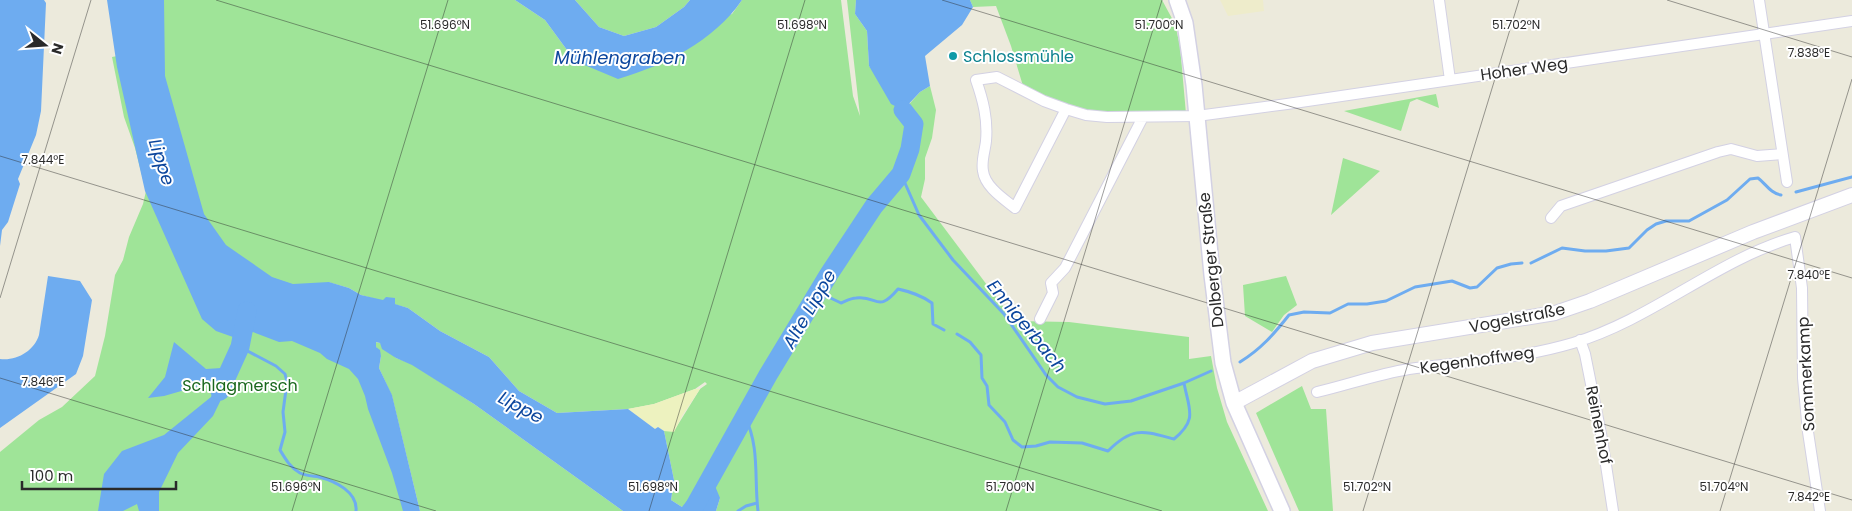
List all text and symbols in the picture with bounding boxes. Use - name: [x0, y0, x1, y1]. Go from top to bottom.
- text: 51.696°N: [420, 16, 470, 33]
- text: 51.698°N: [777, 16, 827, 33]
- text: 51.700°N: [1135, 16, 1183, 33]
- text: 51.702°N: [1492, 16, 1540, 33]
- north arrow: [20, 20, 70, 70]
- text: N: [46, 41, 69, 57]
- text: 7.838°E: [1788, 44, 1830, 61]
- water label: Mühlengraben: [554, 45, 686, 70]
- place label: Schlossmühle: [963, 45, 1074, 68]
- marker: Schlossmühle: [947, 50, 959, 62]
- street label: Hoher Weg: [1479, 51, 1569, 87]
- water label: Lippe: [143, 135, 181, 189]
- text: 7.844°E: [22, 151, 64, 168]
- street label: Dolberger Straße: [1192, 191, 1230, 329]
- water label: Alte Lippe: [776, 265, 842, 354]
- text: 7.840°E: [1788, 266, 1830, 283]
- water label: Ennigerbach: [982, 274, 1072, 378]
- street label: Vogelstraße: [1467, 297, 1567, 339]
- street label: Sommerkamp: [1792, 316, 1820, 432]
- street label: Kegenhoffweg: [1418, 341, 1536, 379]
- text: 7.846°E: [22, 373, 64, 390]
- park label: Schlagmersch: [182, 374, 298, 397]
- street label: Reinenhof: [1580, 384, 1618, 466]
- water label: Lippe: [494, 385, 548, 429]
- scale bar: [22, 458, 176, 490]
- text: 100 m: [30, 465, 73, 486]
- text: 51.696°N: [271, 478, 321, 495]
- text: 51.698°N: [628, 478, 678, 495]
- text: 51.700°N: [986, 478, 1034, 495]
- text: 51.702°N: [1343, 478, 1391, 495]
- text: 51.704°N: [1700, 478, 1748, 495]
- text: 7.842°E: [1788, 488, 1830, 505]

